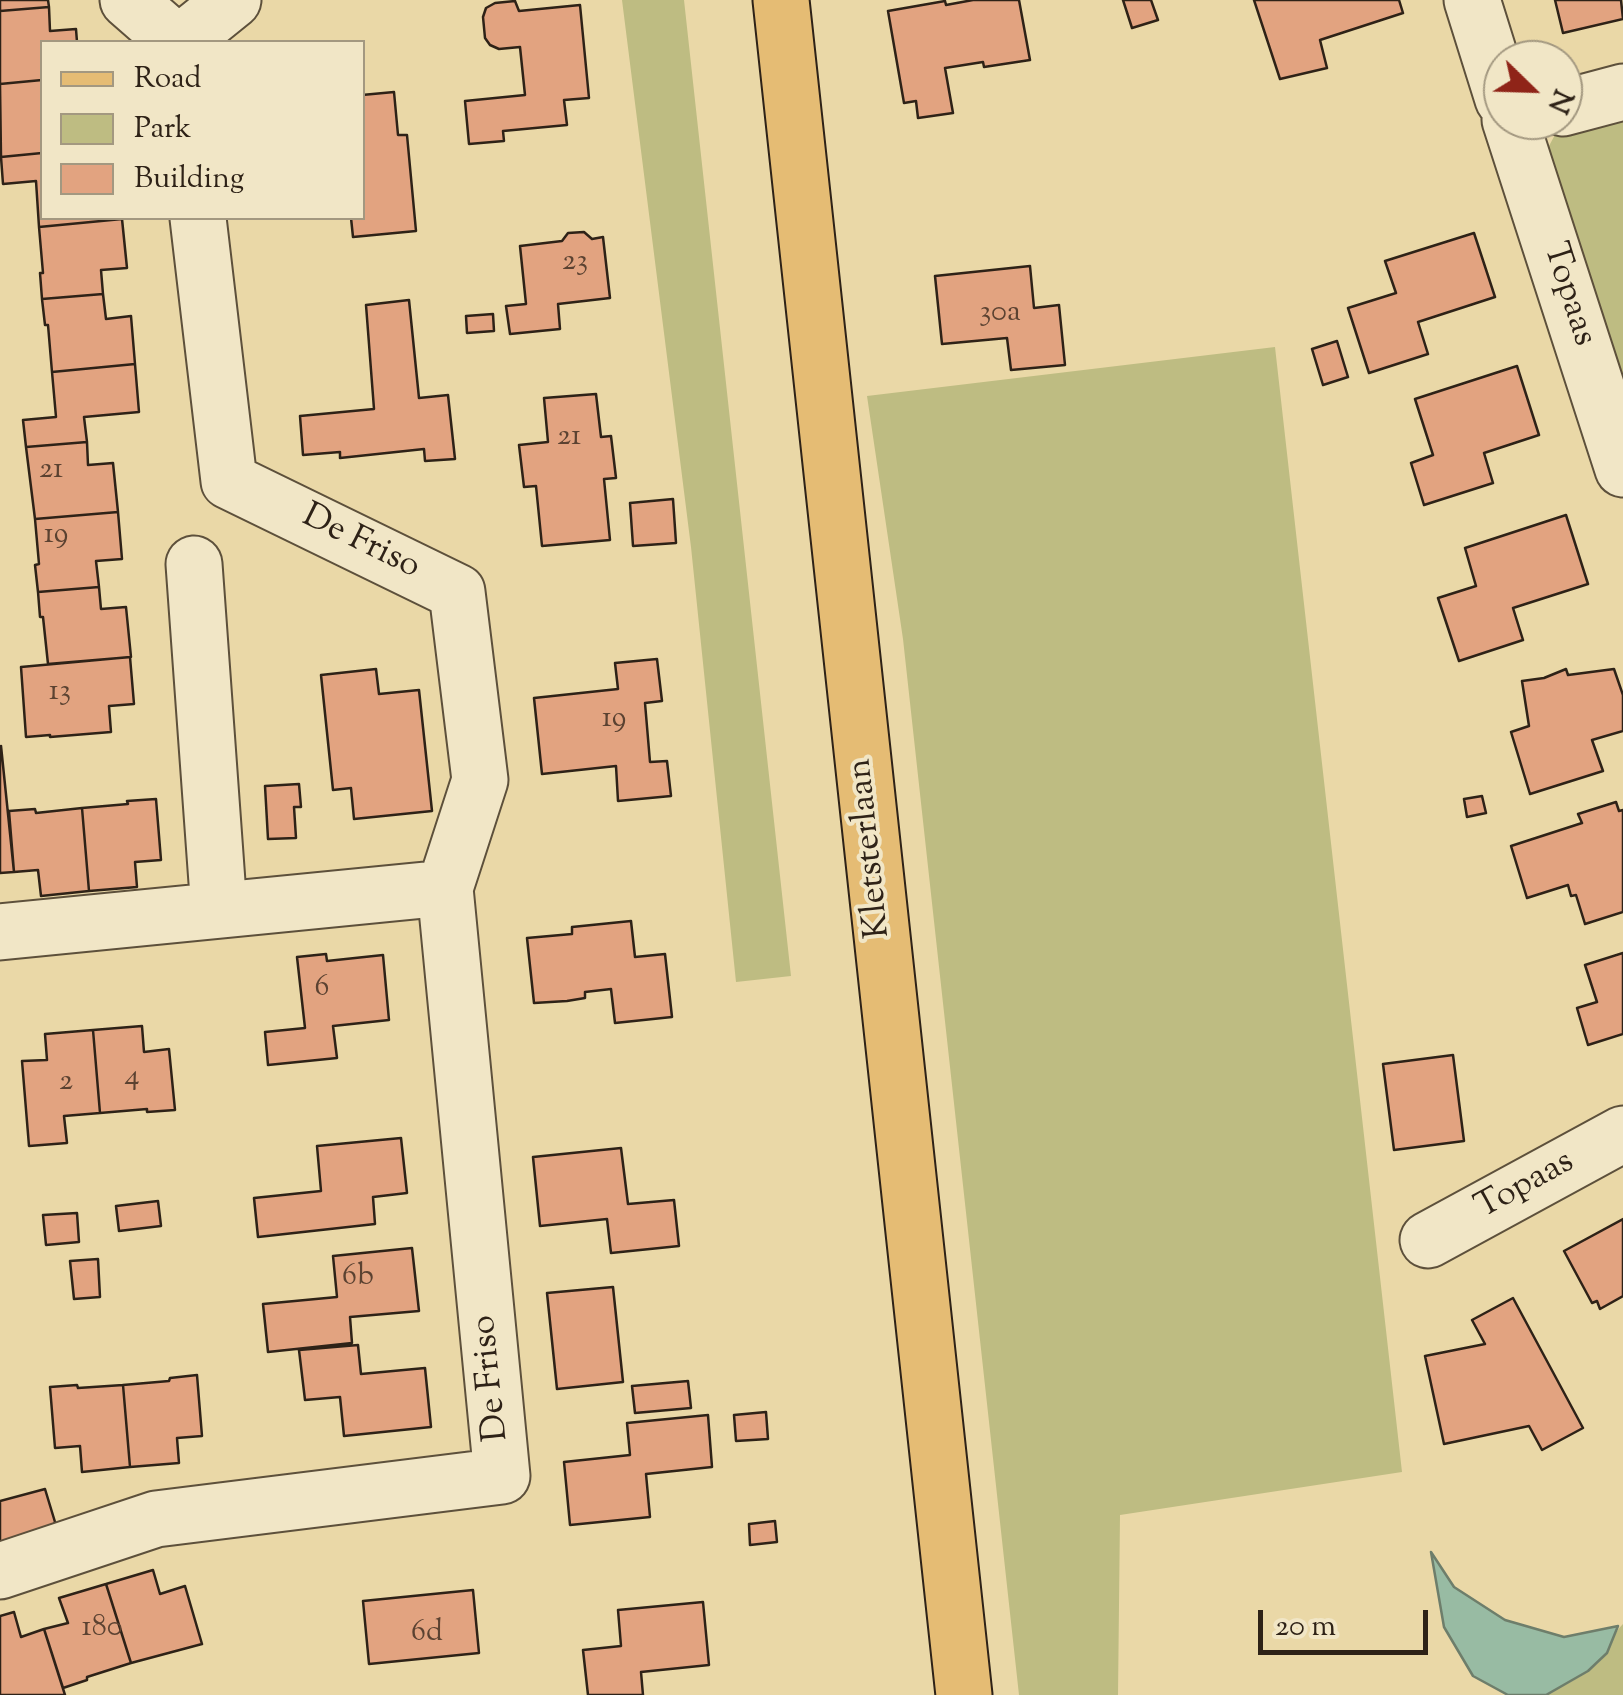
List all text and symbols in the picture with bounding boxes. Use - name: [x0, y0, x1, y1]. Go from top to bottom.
- legend: [40, 40, 365, 220]
- north arrow: [1483, 40, 1583, 140]
- text: Road: [134, 58, 201, 101]
- text: N: [1536, 83, 1582, 119]
- text: Park: [134, 108, 191, 151]
- text: Building: [134, 158, 244, 201]
- street label: Topaas: [1531, 238, 1603, 352]
- house number: 23: [562, 246, 588, 282]
- house number: 30a: [979, 297, 1021, 333]
- house number: 21: [557, 421, 581, 457]
- house number: 21: [39, 454, 63, 490]
- street label: De Friso: [294, 497, 426, 591]
- house number: 19: [44, 519, 68, 555]
- house number: 13: [49, 676, 71, 712]
- house number: 19: [602, 703, 626, 739]
- street label: Kletsterlaan: [842, 756, 902, 940]
- house number: 6: [315, 972, 329, 1008]
- house number: 4: [124, 1061, 140, 1097]
- house number: 2: [59, 1066, 73, 1102]
- street label: Topaas: [1470, 1143, 1582, 1231]
- house number: 6b: [342, 1261, 374, 1297]
- street label: De Friso: [466, 1313, 520, 1443]
- scale bar: [1263, 1590, 1433, 1652]
- text: 20 m: [1275, 1606, 1336, 1649]
- house number: 180: [81, 1612, 123, 1648]
- house number: 6d: [411, 1617, 443, 1653]

